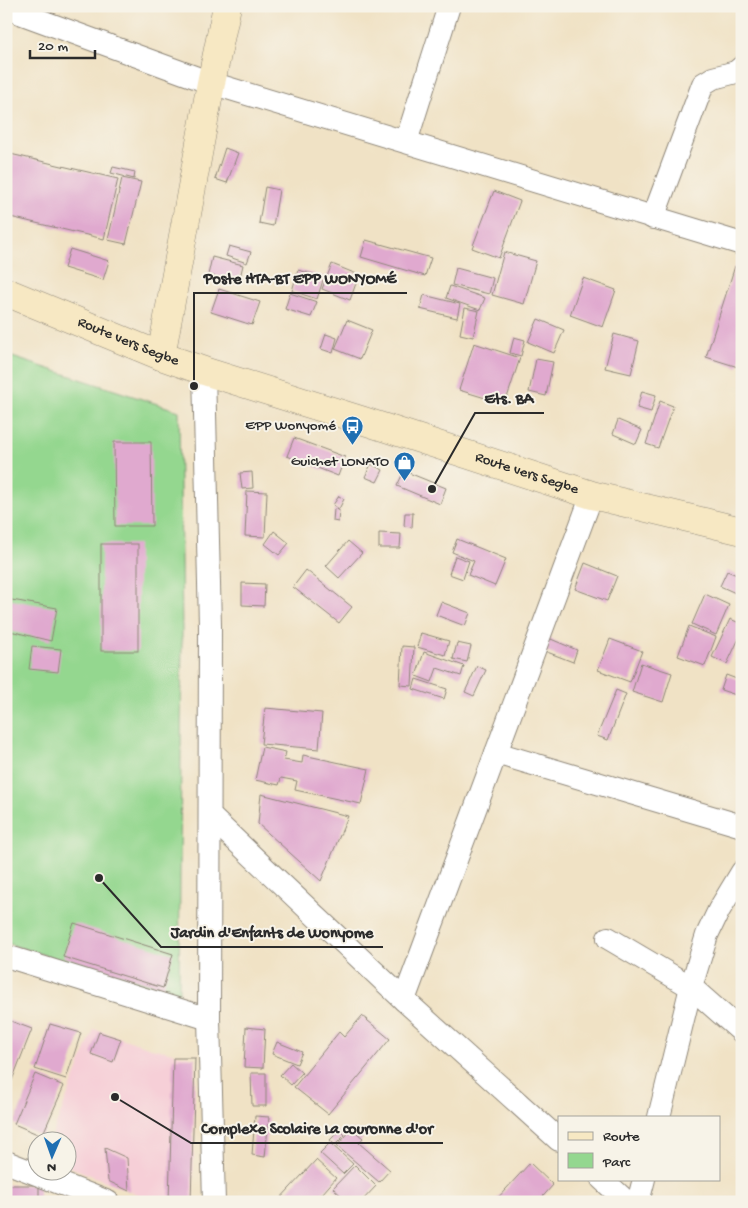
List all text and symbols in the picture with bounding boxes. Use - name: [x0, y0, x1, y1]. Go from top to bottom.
- scale bar: [30, 28, 95, 60]
- text: 20 m: [38, 38, 68, 56]
- callout: Poste HTA-BT EPP WONYOMÉ: [194, 262, 407, 293]
- text: Poste HTA-BT EPP WONYOMÉ: [203, 270, 397, 290]
- street label: Route vers Segbe: [75, 313, 181, 371]
- callout: Ets. BA: [475, 382, 544, 413]
- text: Ets. BA: [485, 391, 535, 410]
- bus stop icon: EPP Wonyomé: [340, 414, 364, 445]
- place label: EPP Wonyomé: [245, 417, 336, 435]
- street label: Route vers Segbe: [473, 449, 581, 499]
- shop icon: Guichet LONATO: [393, 450, 417, 481]
- place label: Guichet LONATO: [291, 453, 389, 471]
- callout: Jardin d'Enfants de Wonyome: [161, 916, 383, 947]
- text: Jardin d'Enfants de Wonyome: [170, 924, 374, 944]
- callout: Complexe Scolaire La couronne d'or: [191, 1112, 443, 1143]
- legend: [558, 1116, 720, 1180]
- text: Complexe Scolaire La couronne d'or: [200, 1121, 435, 1140]
- text: Route: [603, 1128, 640, 1146]
- north arrow: [28, 1130, 78, 1180]
- text: Parc: [602, 1154, 631, 1172]
- text: N: [47, 1158, 56, 1175]

